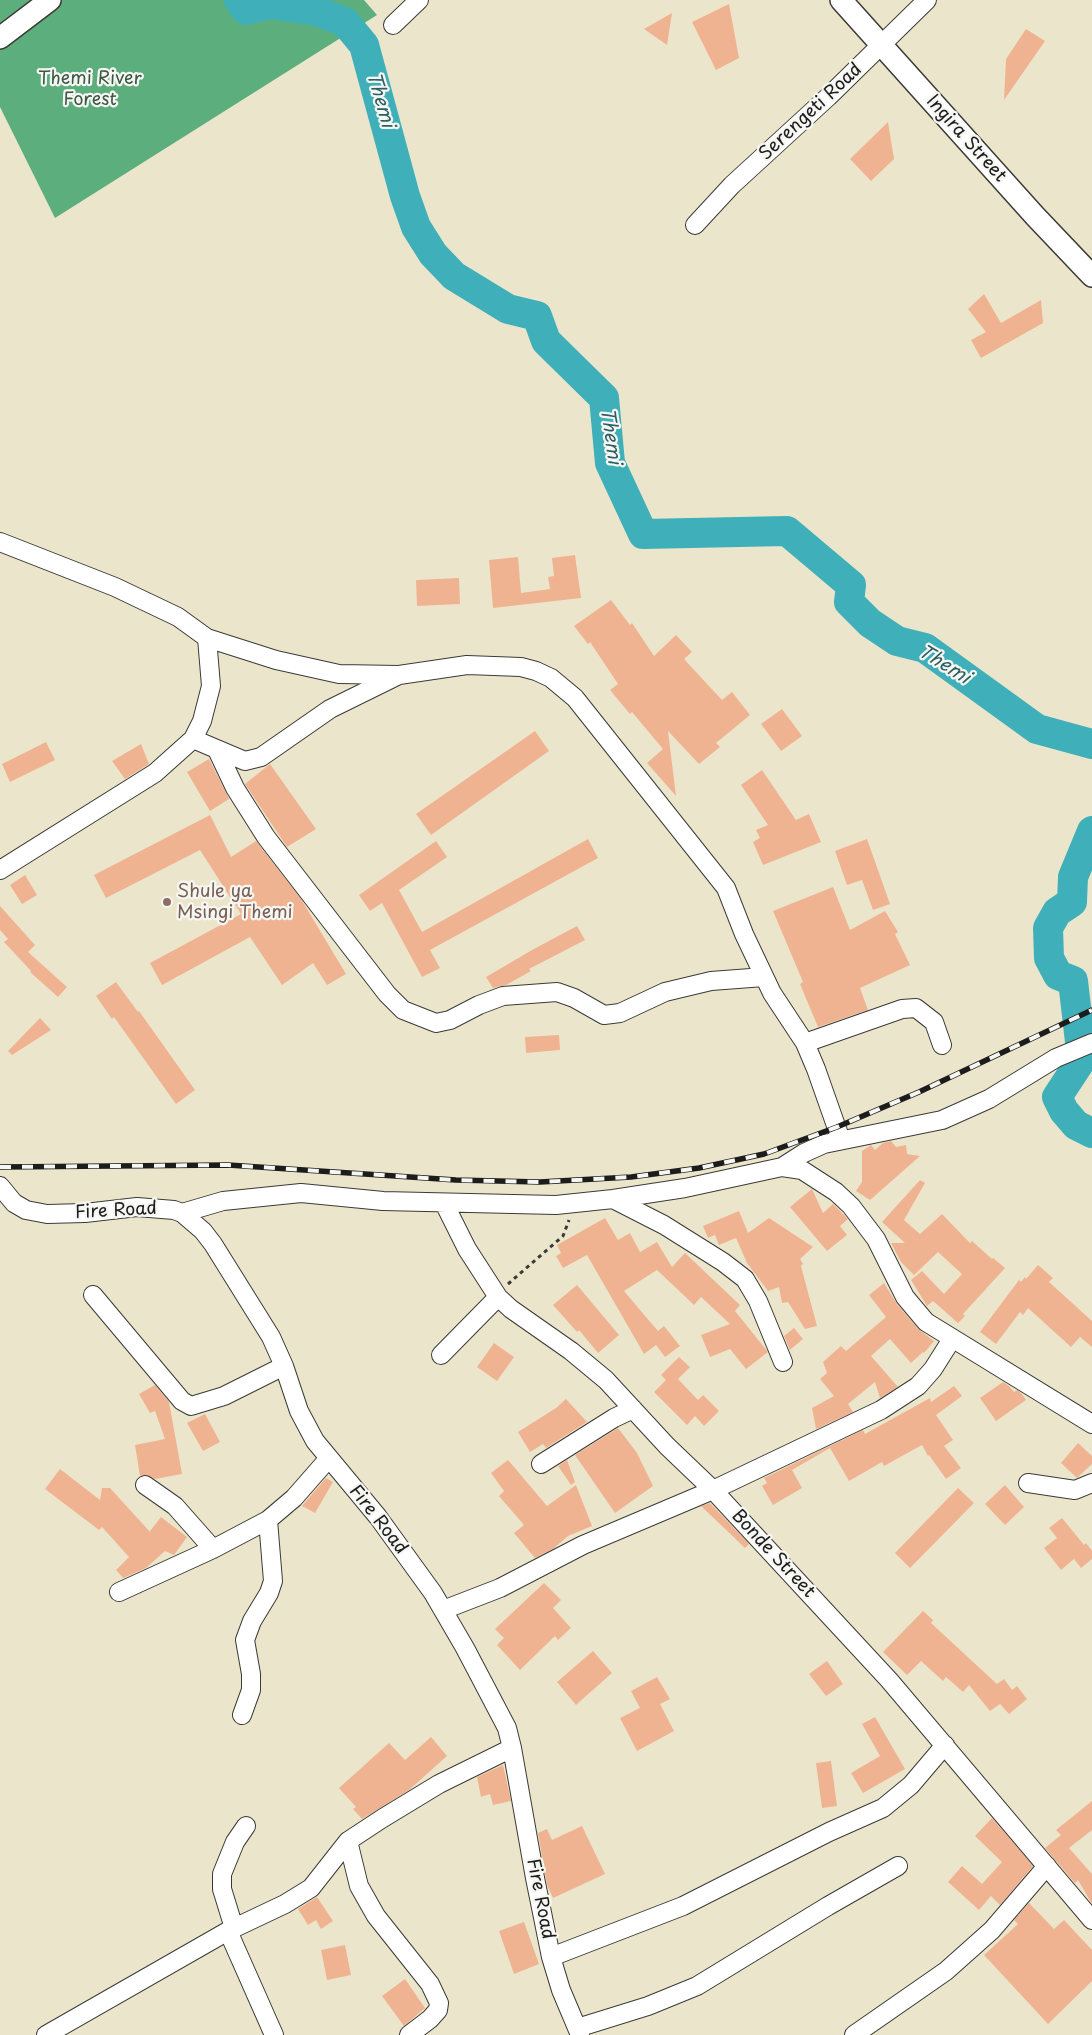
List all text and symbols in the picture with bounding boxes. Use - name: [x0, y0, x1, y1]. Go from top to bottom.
- street label: Serengeti Road: [755, 59, 867, 165]
- park label: Themi River Forest: [38, 68, 142, 110]
- water label: Themi: [361, 70, 399, 130]
- street label: Ingira Street: [921, 91, 1011, 187]
- water label: Themi: [595, 406, 625, 466]
- water label: Themi: [914, 640, 974, 690]
- place label: Shule ya Msingi Themi: [177, 881, 293, 924]
- marker: Shule ya Msingi Themi: [161, 896, 173, 908]
- street label: Fire Road: [75, 1198, 157, 1224]
- street label: Fire Road: [344, 1481, 412, 1559]
- street label: Bonde Street: [727, 1505, 819, 1603]
- street label: Fire Road: [522, 1857, 558, 1941]

